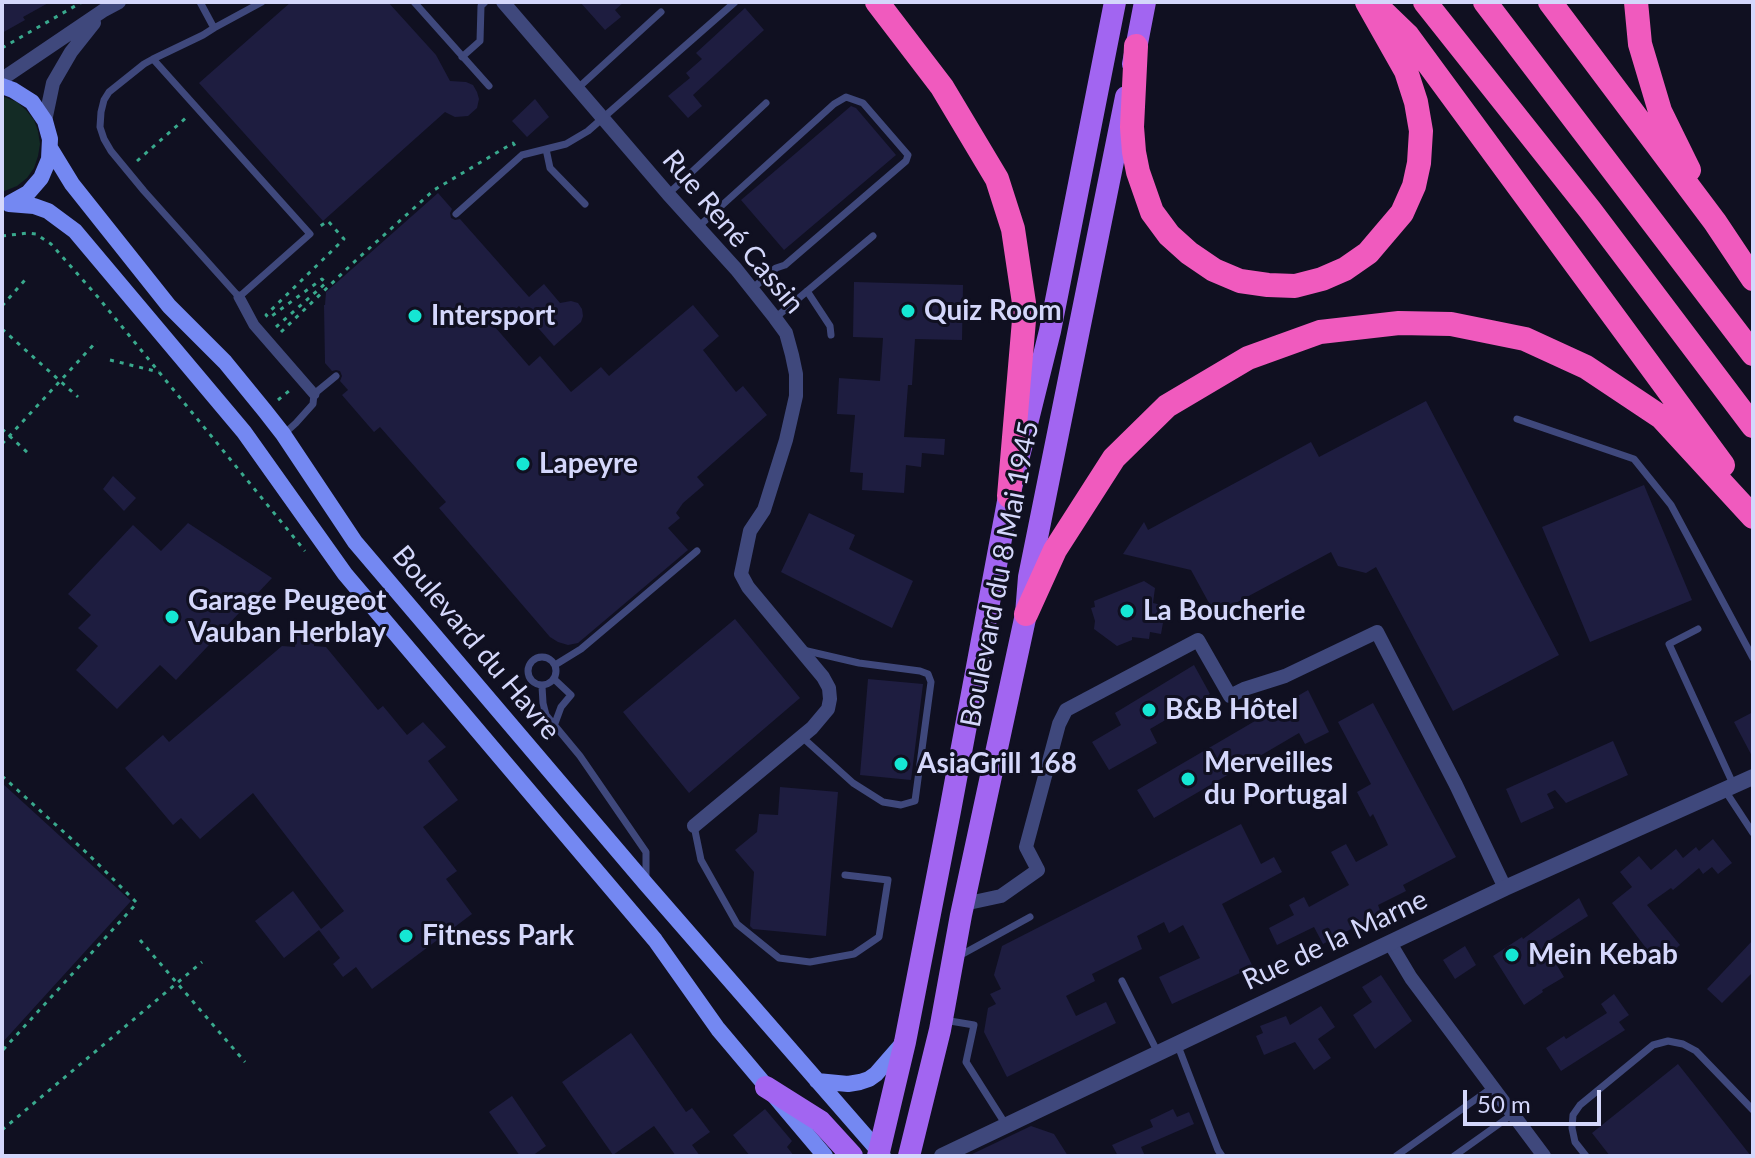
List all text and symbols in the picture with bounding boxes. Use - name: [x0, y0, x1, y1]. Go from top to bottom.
- street label: Rue René Cassin: [655, 144, 811, 320]
- place label: Quiz Room: [924, 294, 1062, 328]
- place label: Intersport: [431, 299, 556, 333]
- marker: Quiz Room: [899, 302, 917, 320]
- marker: Intersport: [406, 307, 424, 325]
- street label: Boulevard du 8 Mai 1945: [954, 418, 1046, 730]
- place label: Lapeyre: [539, 447, 638, 481]
- marker: Lapeyre: [514, 455, 532, 473]
- street label: Boulevard du Havre: [385, 539, 567, 747]
- place label: Garage Peugeot Vauban Herblay: [188, 584, 386, 650]
- place label: La Boucherie: [1143, 594, 1305, 628]
- marker: La Boucherie: [1118, 602, 1136, 620]
- marker: Garage Peugeot Vauban Herblay: [163, 608, 181, 626]
- place label: B&B Hôtel: [1165, 693, 1298, 727]
- marker: B&B Hôtel: [1140, 701, 1158, 719]
- place label: Merveilles du Portugal: [1204, 746, 1348, 812]
- place label: AsiaGrill 168: [917, 747, 1077, 781]
- marker: AsiaGrill 168: [892, 755, 910, 773]
- marker: Merveilles du Portugal: [1179, 770, 1197, 788]
- street label: Rue de la Marne: [1237, 883, 1433, 997]
- place label: Fitness Park: [422, 919, 574, 953]
- marker: Fitness Park: [397, 927, 415, 945]
- place label: Mein Kebab: [1528, 938, 1678, 972]
- marker: Mein Kebab: [1503, 946, 1521, 964]
- scale bar: [1467, 1074, 1605, 1124]
- text: 50 m: [1477, 1089, 1531, 1118]

